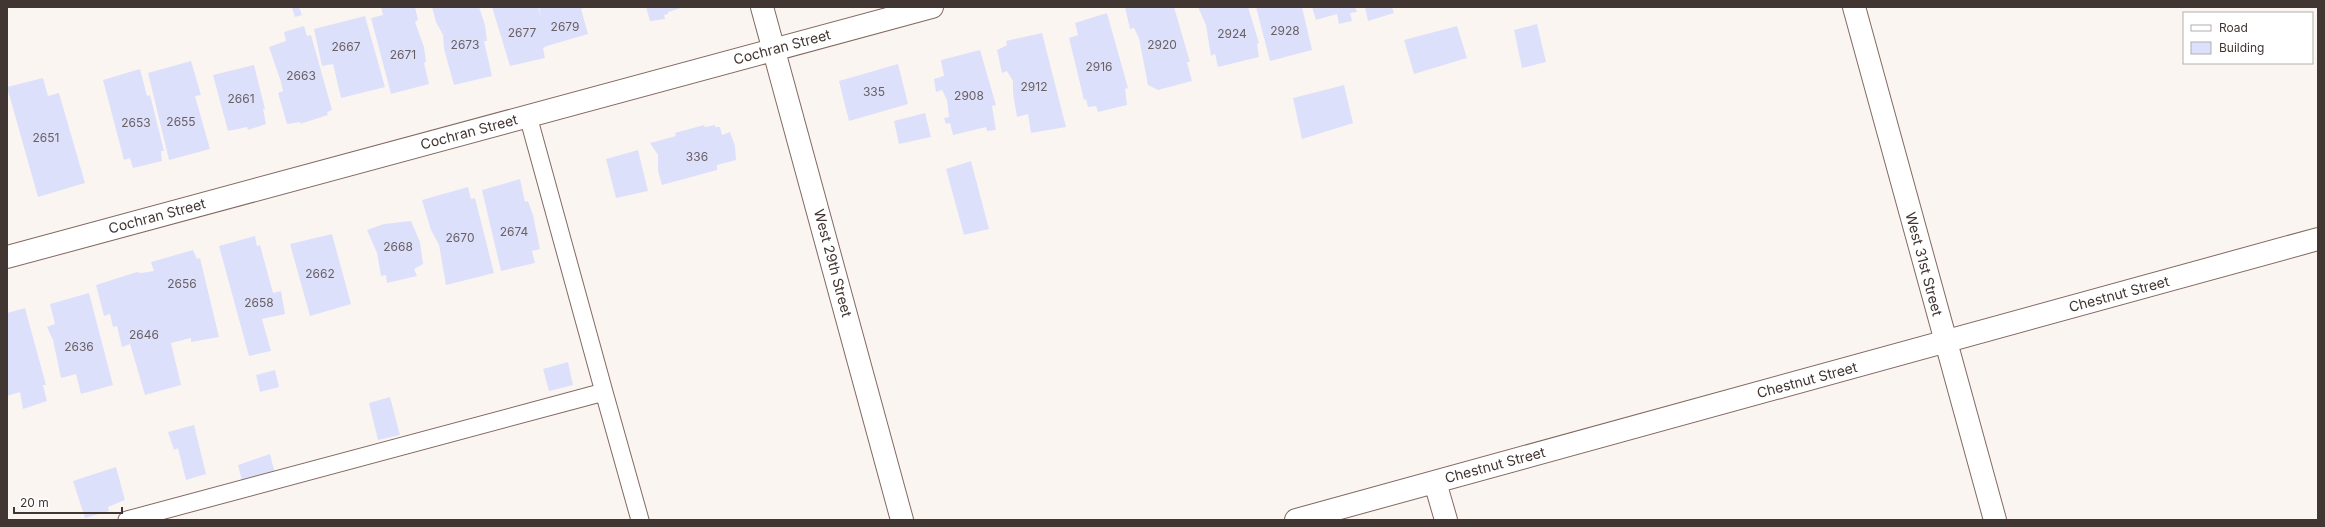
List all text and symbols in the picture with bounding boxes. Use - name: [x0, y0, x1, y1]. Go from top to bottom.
- legend: [2183, 12, 2313, 64]
- house number: 2679: [551, 19, 579, 34]
- text: Road: [2219, 20, 2248, 35]
- house number: 2928: [1270, 23, 1300, 38]
- house number: 2677: [508, 25, 536, 40]
- street label: Cochran Street: [731, 25, 833, 68]
- house number: 2924: [1217, 26, 1247, 41]
- house number: 2673: [451, 37, 479, 52]
- house number: 2920: [1147, 37, 1177, 52]
- house number: 2667: [332, 39, 361, 54]
- text: Building: [2219, 40, 2264, 55]
- house number: 2671: [390, 47, 416, 62]
- house number: 2916: [1085, 59, 1113, 74]
- house number: 2663: [286, 68, 316, 83]
- house number: 2912: [1021, 79, 1047, 94]
- house number: 335: [863, 84, 885, 99]
- house number: 2908: [954, 88, 984, 103]
- house number: 2661: [227, 91, 255, 106]
- street label: Cochran Street: [418, 110, 520, 153]
- house number: 2655: [166, 114, 196, 129]
- house number: 2653: [121, 115, 151, 130]
- house number: 2651: [33, 130, 59, 145]
- house number: 336: [686, 149, 708, 164]
- street label: Cochran Street: [106, 194, 208, 237]
- street label: West 29th Street: [811, 207, 856, 319]
- street label: West 31st Street: [1902, 210, 1947, 318]
- house number: 2674: [500, 224, 529, 239]
- house number: 2670: [446, 230, 474, 245]
- house number: 2668: [383, 239, 413, 254]
- house number: 2662: [305, 266, 335, 281]
- street label: Chestnut Street: [2067, 272, 2171, 315]
- house number: 2656: [167, 276, 197, 291]
- house number: 2658: [244, 295, 274, 310]
- house number: 2646: [129, 327, 159, 342]
- house number: 2636: [64, 339, 94, 354]
- street label: Chestnut Street: [1755, 358, 1859, 401]
- street label: Chestnut Street: [1443, 443, 1547, 486]
- scale bar: [14, 489, 122, 515]
- text: 20 m: [20, 495, 49, 510]

